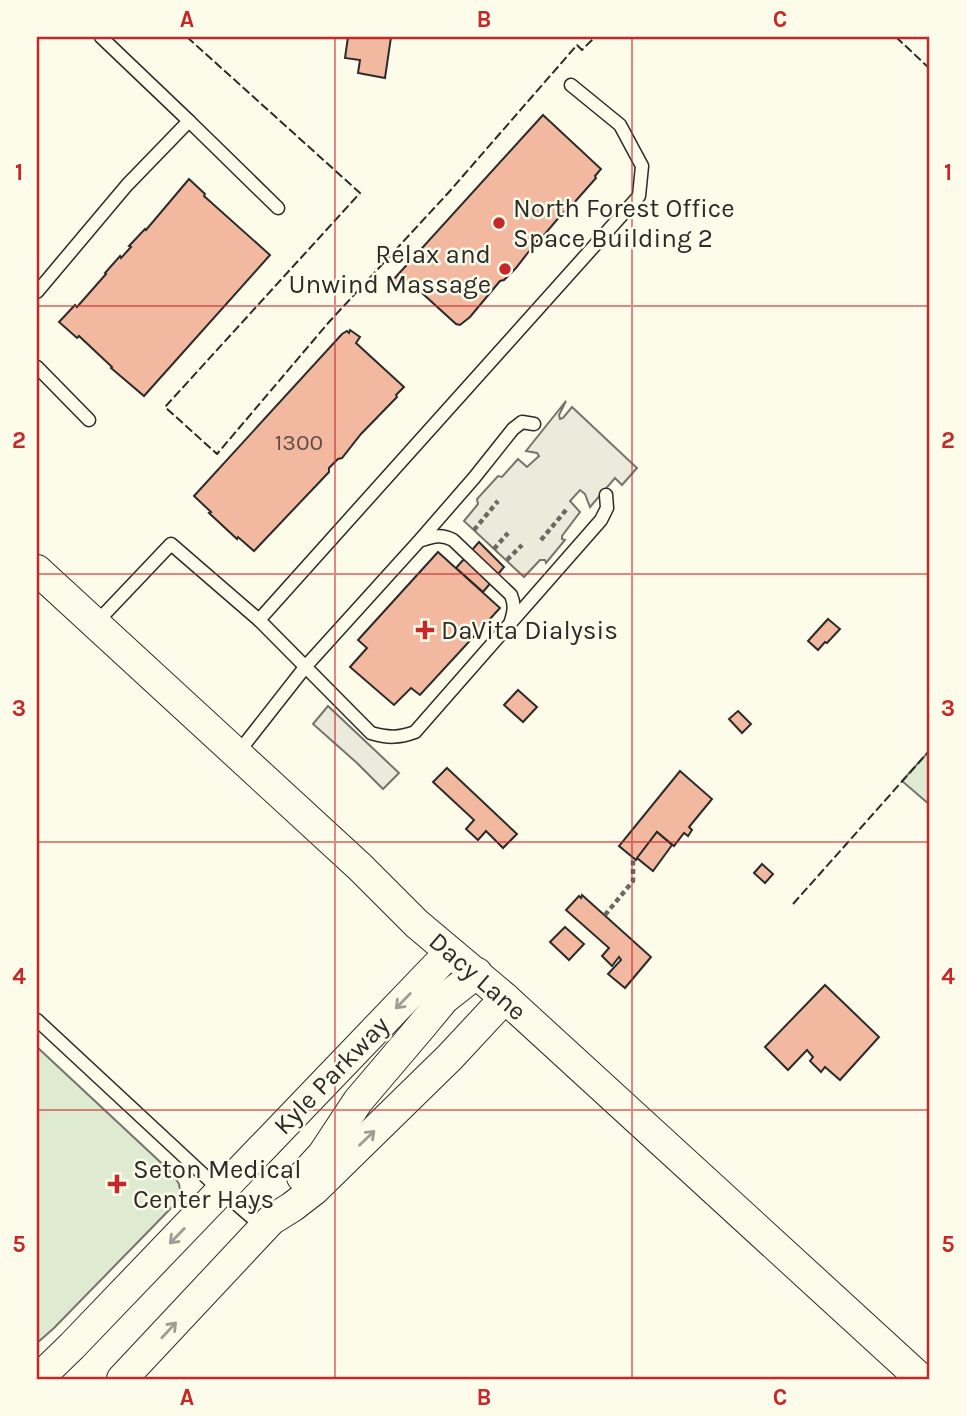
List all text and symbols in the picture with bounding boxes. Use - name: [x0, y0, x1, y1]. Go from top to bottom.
- text: A: [180, 6, 194, 33]
- text: B: [477, 6, 491, 33]
- text: C: [773, 6, 787, 33]
- text: 1: [15, 159, 23, 186]
- text: 1: [944, 159, 952, 186]
- place label: North Forest Office Space Building 2: [513, 193, 735, 254]
- marker: North Forest Office Space Building 2: [491, 215, 507, 231]
- place label: Relax and Unwind Massage: [288, 239, 491, 300]
- marker: Relax and Unwind Massage: [497, 261, 513, 277]
- text: 2: [12, 427, 26, 454]
- text: 2: [941, 427, 955, 454]
- house number: 1300: [275, 429, 323, 456]
- place label: DaVita Dialysis: [441, 615, 618, 646]
- marker: DaVita Dialysis: [415, 620, 435, 640]
- text: 3: [12, 695, 26, 722]
- text: 3: [941, 695, 955, 722]
- street label: Dacy Lane: [423, 926, 533, 1027]
- text: 4: [12, 963, 26, 990]
- text: 4: [941, 963, 955, 990]
- one-way arrow: [394, 992, 411, 1009]
- street label: Kyle Parkway: [267, 1010, 396, 1141]
- one-way arrow: [358, 1130, 375, 1147]
- place label: Seton Medical Center Hays: [133, 1154, 301, 1215]
- marker: Seton Medical Center Hays: [107, 1174, 127, 1194]
- one-way arrow: [168, 1227, 185, 1244]
- text: 5: [12, 1231, 26, 1258]
- text: 5: [941, 1231, 955, 1258]
- one-way arrow: [160, 1322, 177, 1339]
- text: A: [180, 1384, 194, 1411]
- text: B: [477, 1384, 491, 1411]
- text: C: [773, 1384, 787, 1411]

